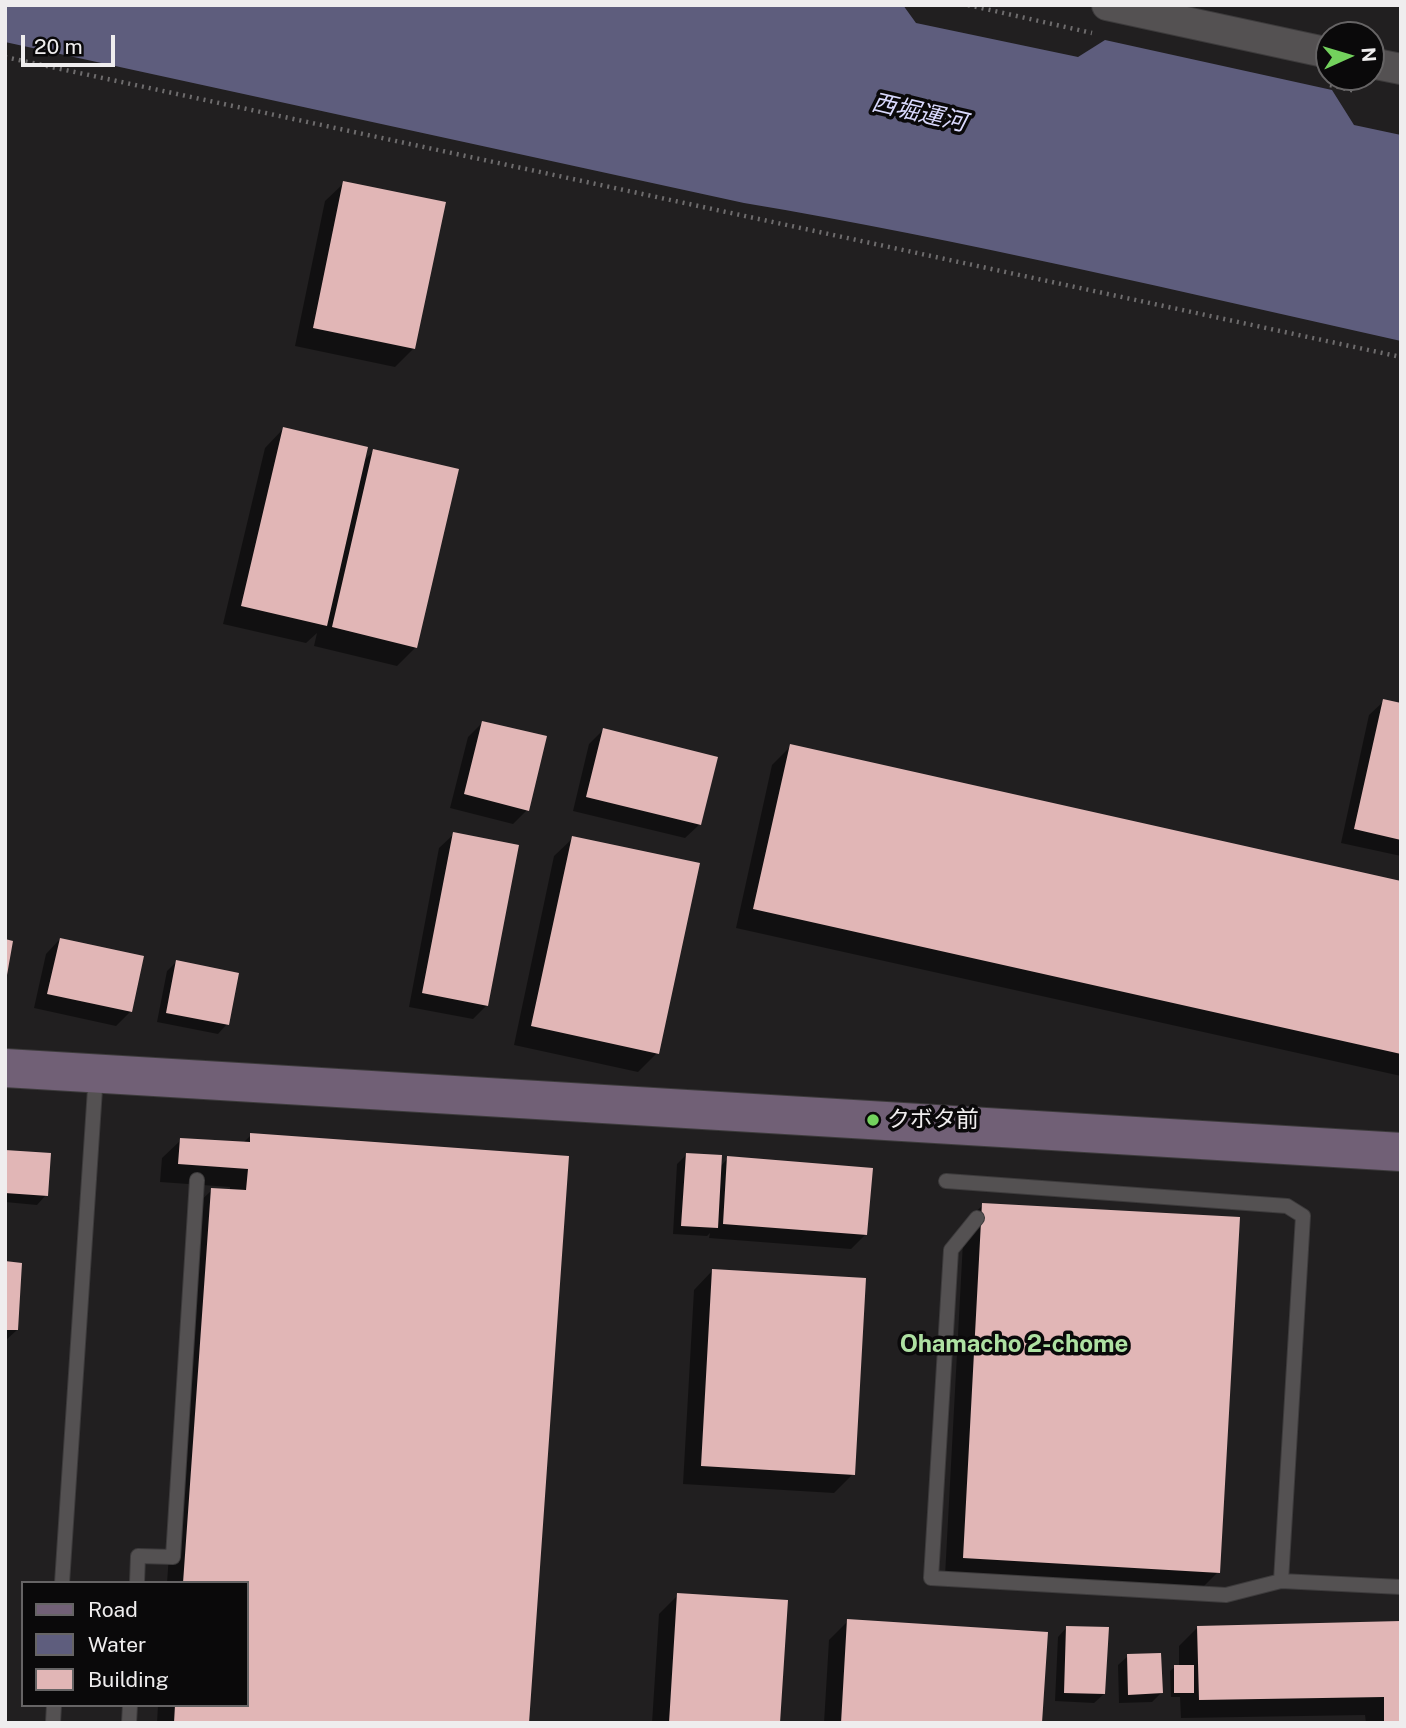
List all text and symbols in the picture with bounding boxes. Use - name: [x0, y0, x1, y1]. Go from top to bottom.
- scale bar: [24, 21, 119, 65]
- north arrow: [1315, 21, 1385, 91]
- text: 20 m: [34, 34, 83, 59]
- text: N: [1357, 46, 1380, 63]
- water label: 西堀運河: [869, 88, 969, 138]
- place label: クボタ前: [887, 1106, 979, 1134]
- marker: クボタ前: [865, 1112, 881, 1128]
- district label: Ohamacho 2-chome: [900, 1331, 1128, 1359]
- legend: [21, 1581, 248, 1707]
- text: Road: [88, 1597, 138, 1622]
- text: Water: [88, 1632, 146, 1657]
- text: Building: [88, 1667, 169, 1692]

